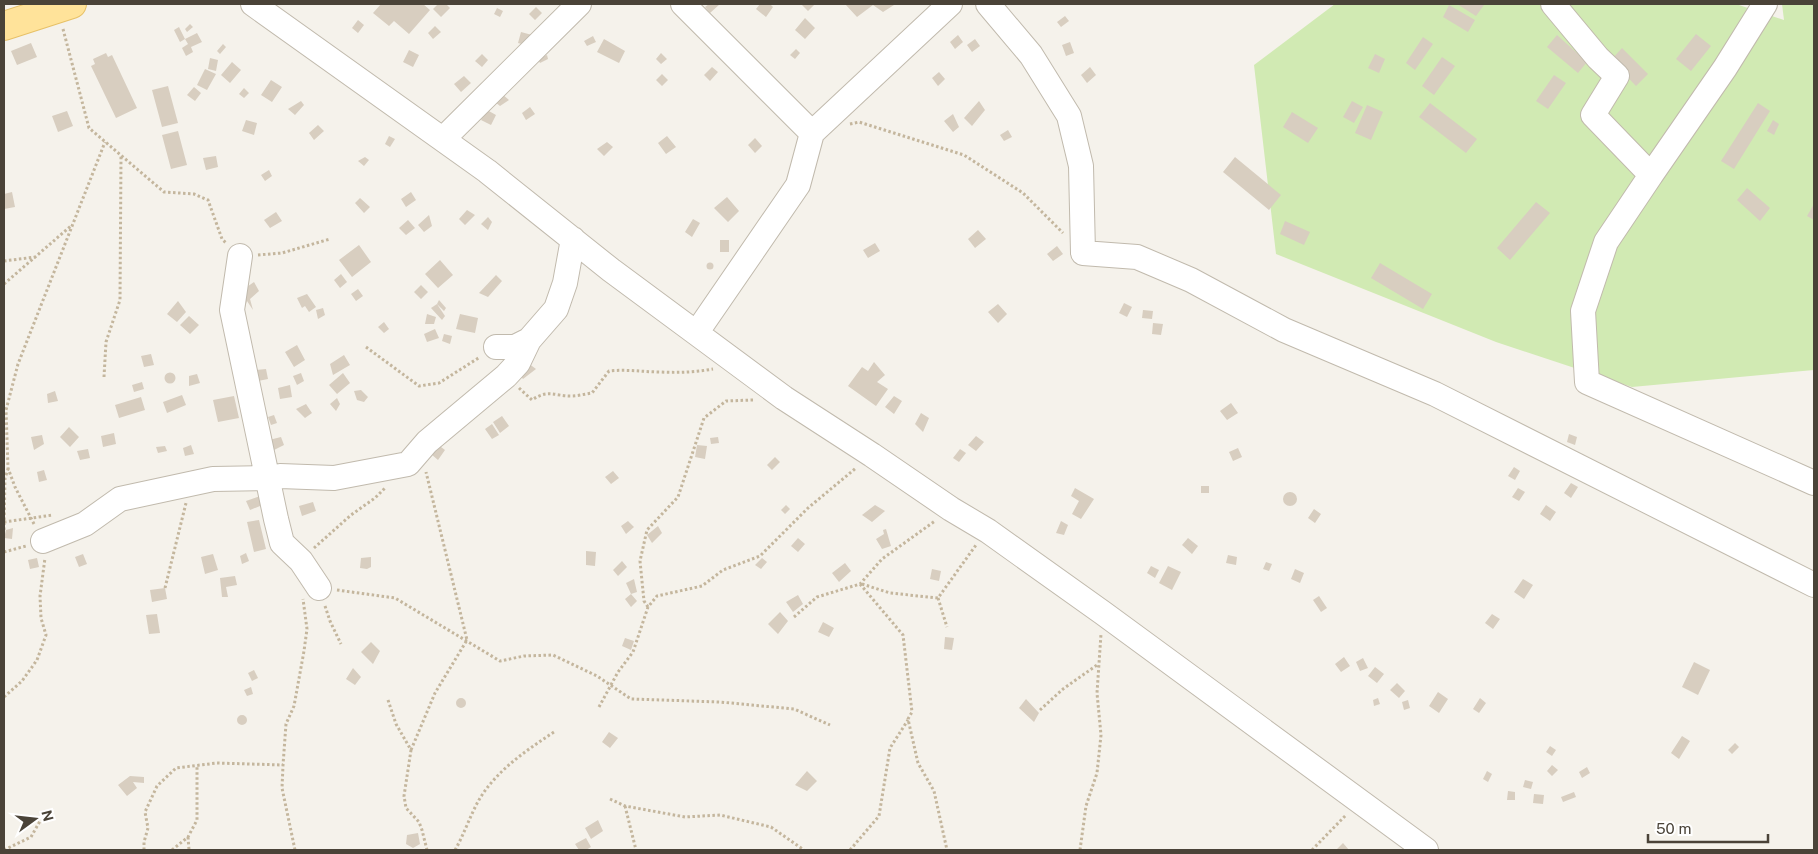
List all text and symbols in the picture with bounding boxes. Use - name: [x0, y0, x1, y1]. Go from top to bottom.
- north arrow: [10, 794, 60, 844]
- text: N: [38, 808, 57, 823]
- scale bar: [1648, 812, 1768, 844]
- text: 50 m: [1656, 820, 1691, 837]

